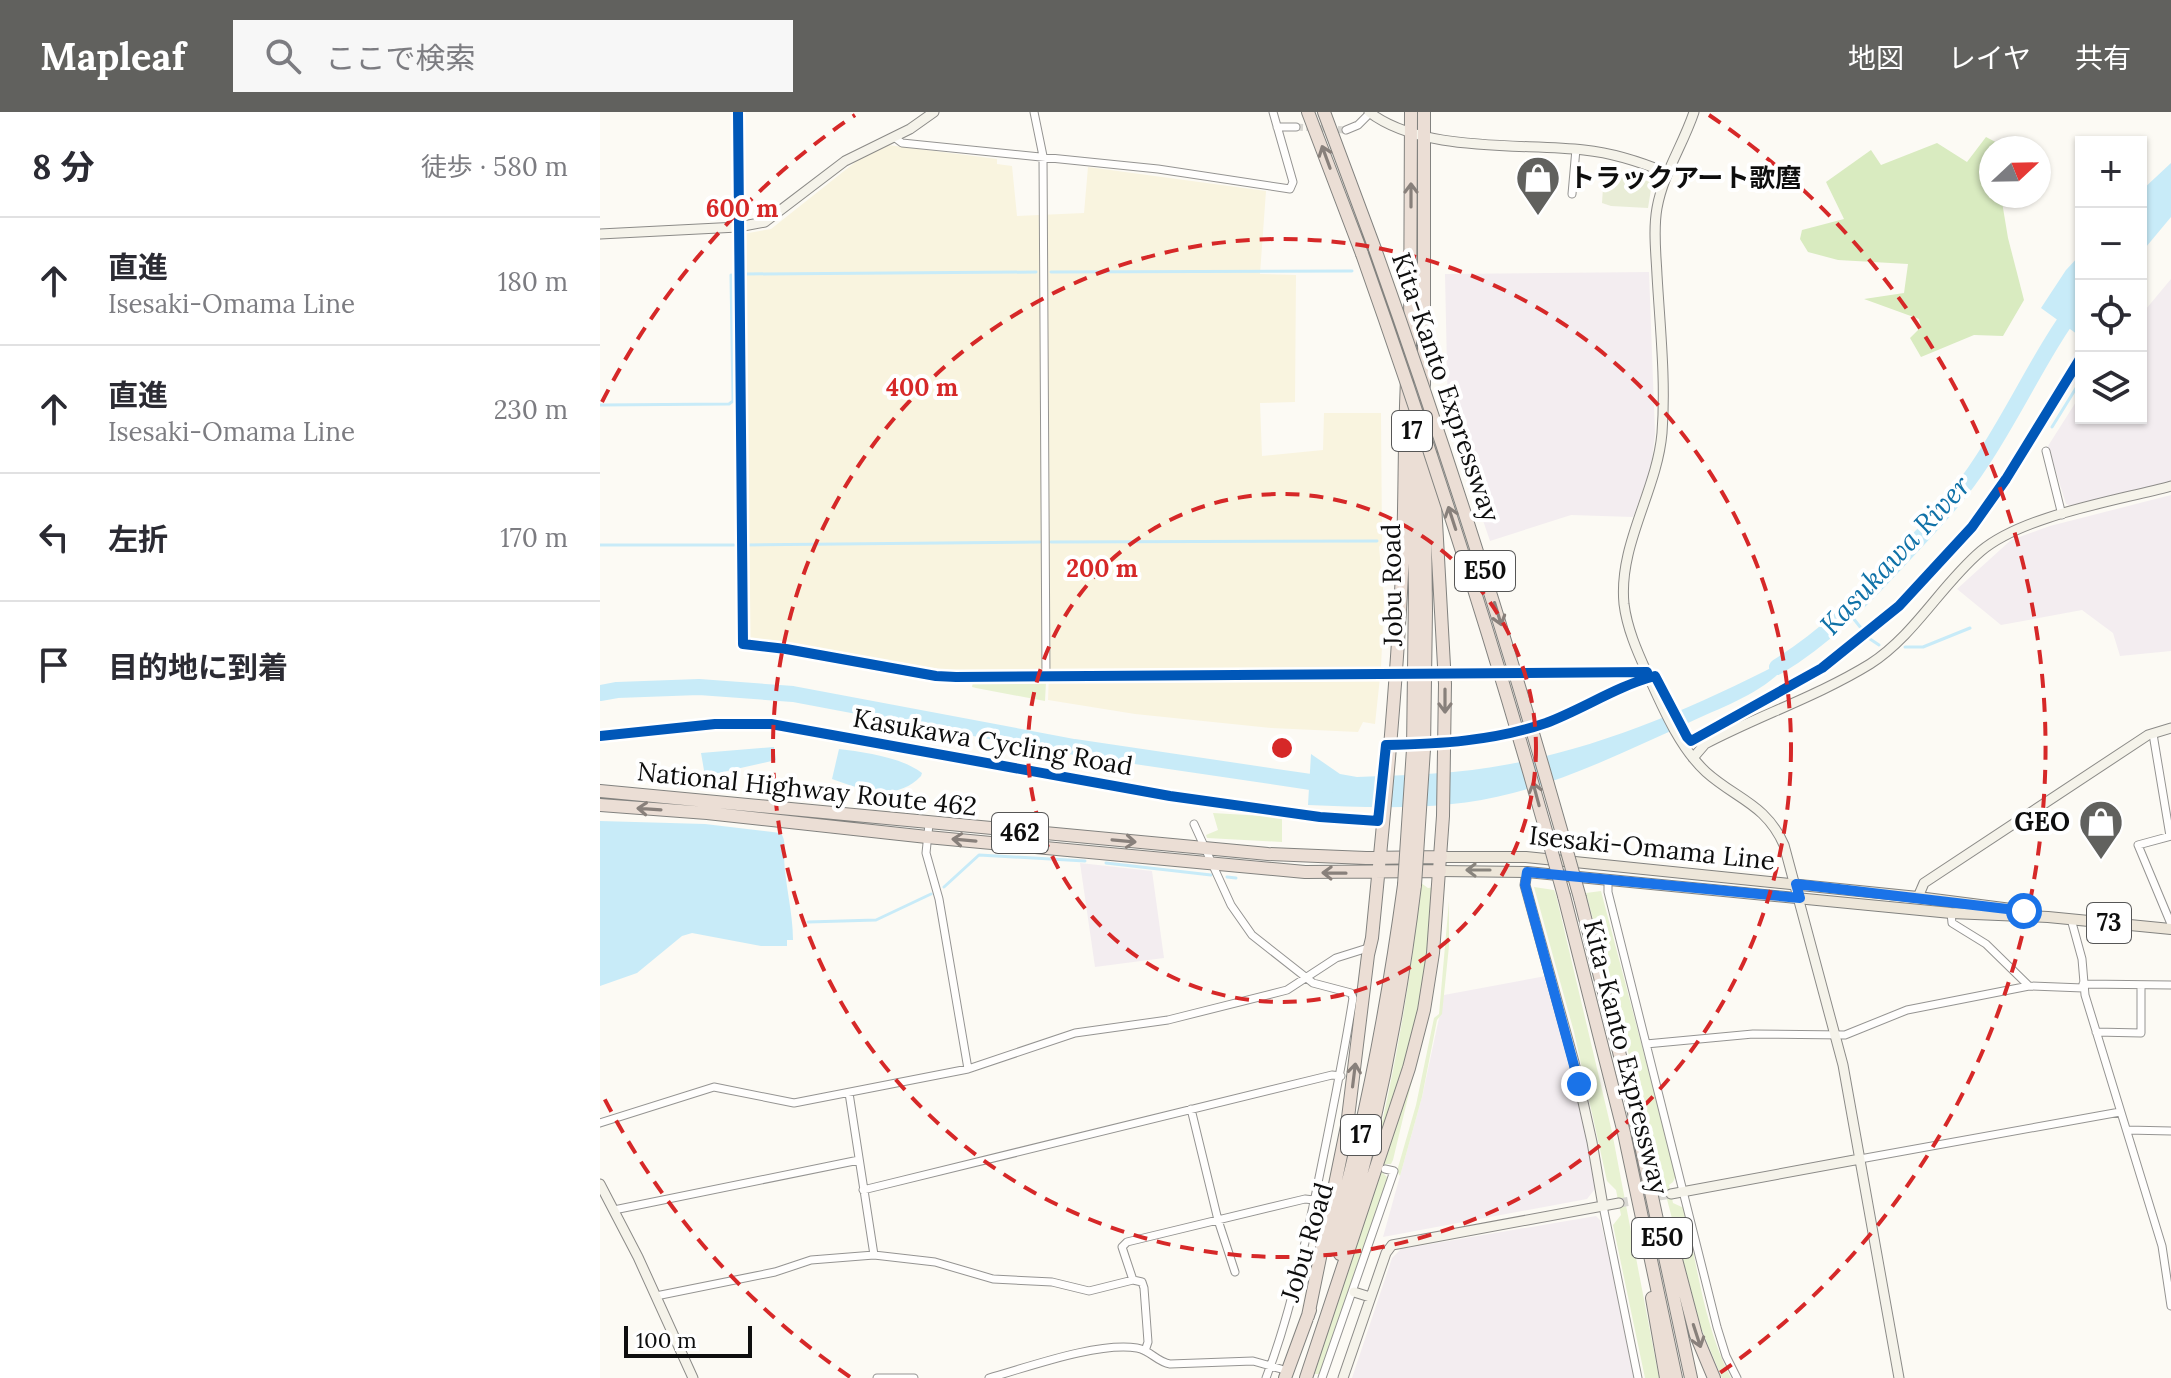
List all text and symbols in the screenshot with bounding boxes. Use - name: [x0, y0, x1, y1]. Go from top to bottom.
- search box: [233, 20, 793, 92]
- text: Mapleaf: [40, 32, 185, 80]
- icon: search: [261, 34, 305, 78]
- text: ここで検索: [325, 39, 475, 77]
- text: 地図: [1848, 40, 1904, 76]
- text: レイヤ: [1948, 40, 2031, 76]
- text: 共有: [2075, 40, 2131, 76]
- north arrow: [1979, 136, 2051, 208]
- map controls: [2075, 136, 2147, 424]
- button: +: [2075, 136, 2147, 208]
- text: 8 分: [32, 145, 94, 188]
- one-way arrow: [1317, 145, 1332, 170]
- text: 徒歩 · 580 m: [421, 150, 568, 183]
- shop icon: トラックアート歌麿: [1514, 154, 1562, 217]
- place label: トラックアート歌麿: [1569, 161, 1801, 194]
- one-way arrow: [1404, 182, 1419, 209]
- text: 600 m: [706, 193, 778, 224]
- button: −: [2075, 208, 2147, 280]
- text: 直進: [108, 248, 168, 286]
- street label: Kita-Kanto Expressway: [1385, 248, 1508, 526]
- icon: ahead: [32, 259, 76, 303]
- text: 180 m: [498, 265, 568, 298]
- button: locate: [2075, 280, 2147, 352]
- text: Isesaki-Omama Line: [108, 287, 355, 320]
- button: layers: [2075, 352, 2147, 424]
- text: 400 m: [886, 372, 958, 403]
- text: 直進: [108, 376, 168, 414]
- icon: ahead: [32, 387, 76, 431]
- text: 230 m: [494, 393, 568, 426]
- road number: 17: [1392, 411, 1432, 451]
- text: Isesaki-Omama Line: [108, 415, 355, 448]
- water label: Kasukawa River: [1812, 468, 1978, 642]
- one-way arrow: [1444, 506, 1459, 531]
- icon: left: [32, 515, 76, 559]
- text: 左折: [108, 520, 168, 558]
- text: 170 m: [500, 521, 568, 554]
- street label: Jobu Road: [1374, 523, 1409, 648]
- road number: E50: [1455, 551, 1515, 591]
- text: 200 m: [1066, 553, 1138, 584]
- one-way arrow: [1491, 601, 1506, 627]
- icon: arrive: [32, 643, 76, 687]
- text: 目的地に到着: [108, 648, 288, 686]
- one-way arrow: [1437, 687, 1453, 714]
- street label: Kasukawa Cycling Road: [851, 701, 1136, 782]
- centre of rings: [1268, 734, 1296, 762]
- street label: National Highway Route 462: [635, 754, 979, 823]
- one-way arrow: [1528, 781, 1543, 807]
- shop icon: GEO: [2077, 798, 2125, 861]
- one-way arrow: [637, 801, 663, 816]
- place label: GEO: [2014, 805, 2070, 838]
- road number: 462: [992, 813, 1048, 853]
- street label: Isesaki-Omama Line: [1527, 818, 1777, 877]
- one-way arrow: [951, 832, 978, 847]
- one-way arrow: [1110, 834, 1137, 849]
- one-way arrow: [1465, 862, 1492, 878]
- one-way arrow: [1321, 865, 1348, 880]
- route start: [2006, 893, 2042, 929]
- road number: 73: [2087, 903, 2131, 943]
- street label: Kita-Kanto Expressway: [1576, 916, 1677, 1198]
- one-way arrow: [1347, 1063, 1362, 1088]
- route end: [1561, 1066, 1597, 1102]
- road number: 17: [1341, 1115, 1381, 1155]
- street label: Jobu Road: [1273, 1178, 1340, 1306]
- road number: E50: [1632, 1218, 1692, 1258]
- scale bar: [624, 1322, 752, 1358]
- one-way arrow: [1690, 1323, 1705, 1348]
- text: 100 m: [636, 1326, 697, 1354]

